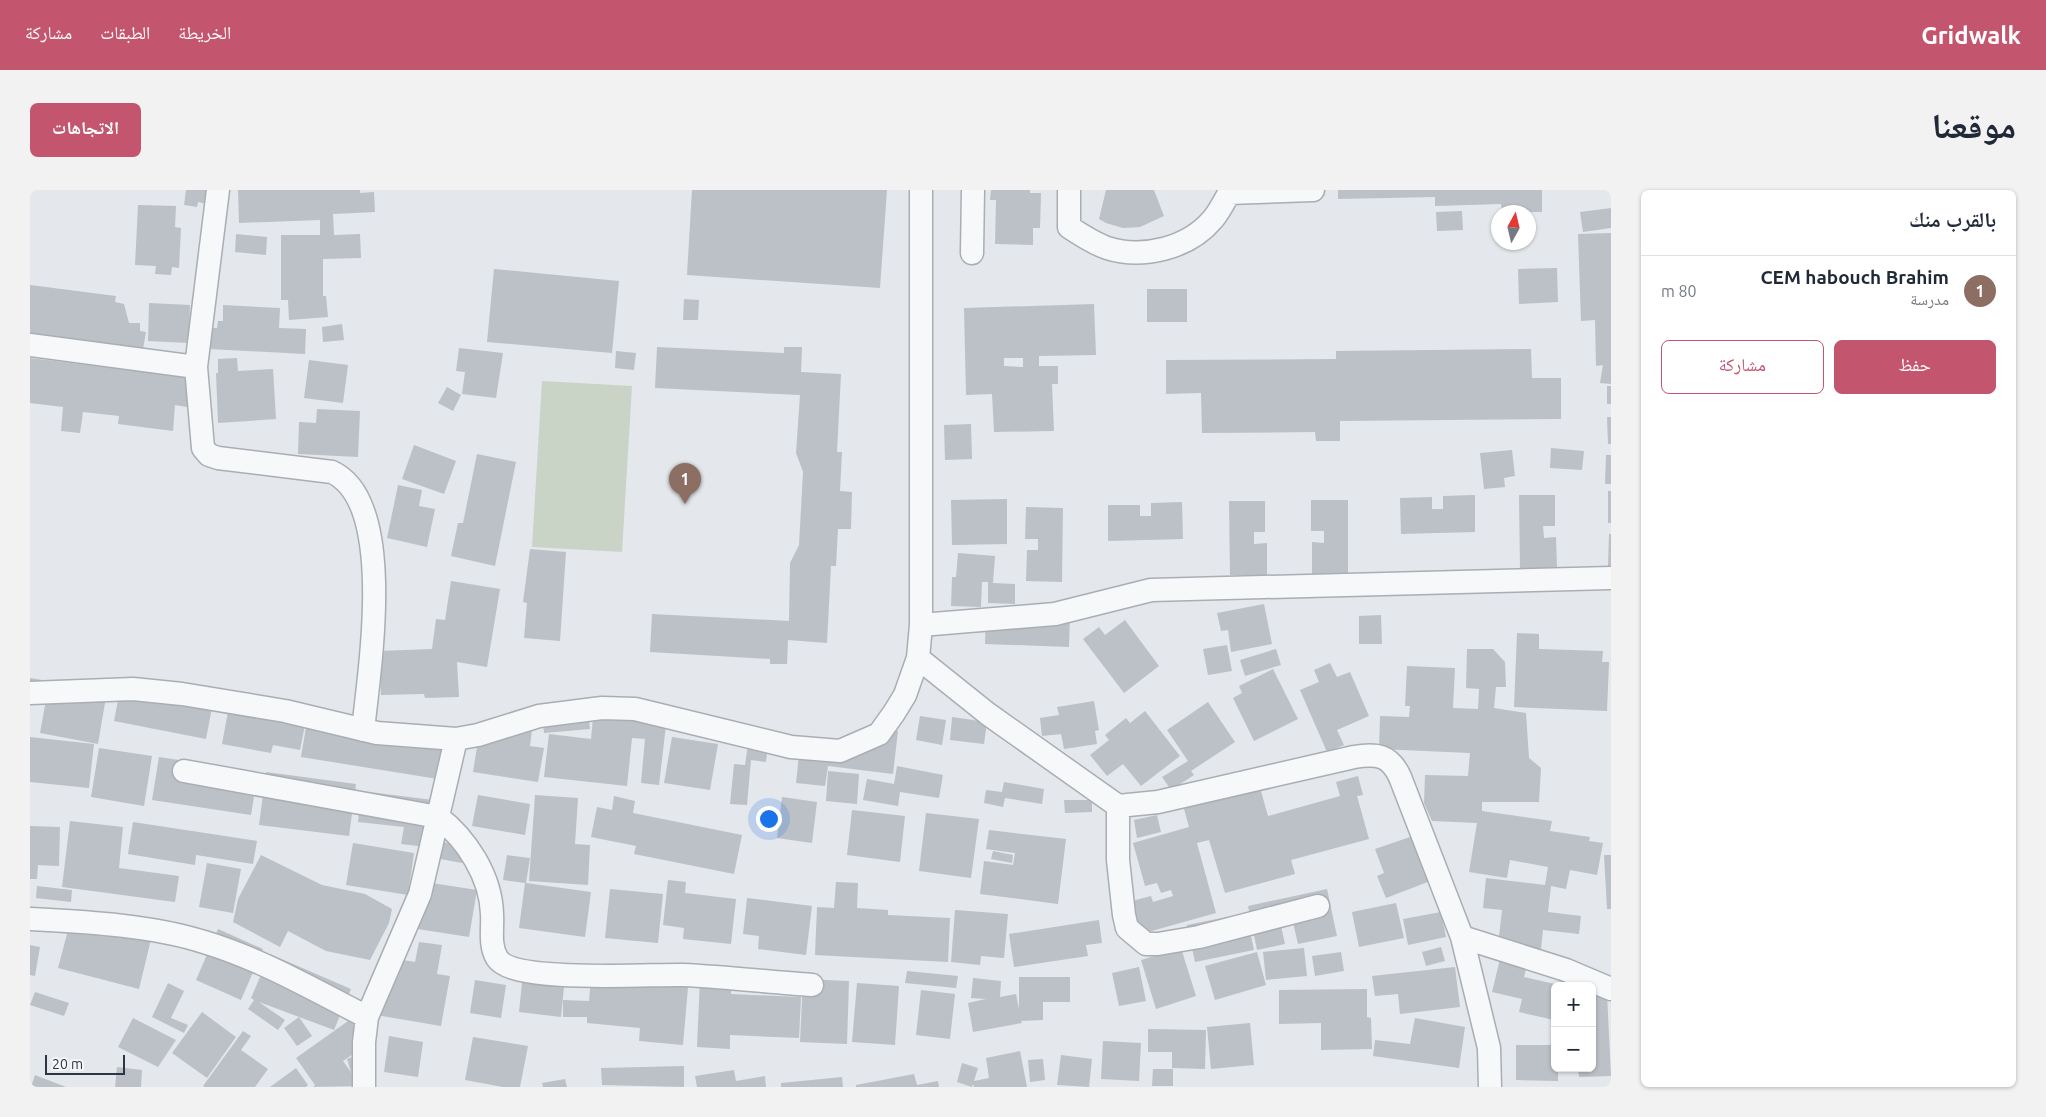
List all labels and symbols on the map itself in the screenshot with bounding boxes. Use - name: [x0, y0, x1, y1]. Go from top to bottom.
- north arrow: [1491, 205, 1536, 250]
- pin: 1: [669, 463, 701, 504]
- your location: [756, 806, 782, 832]
- scale bar: [45, 1052, 125, 1075]

